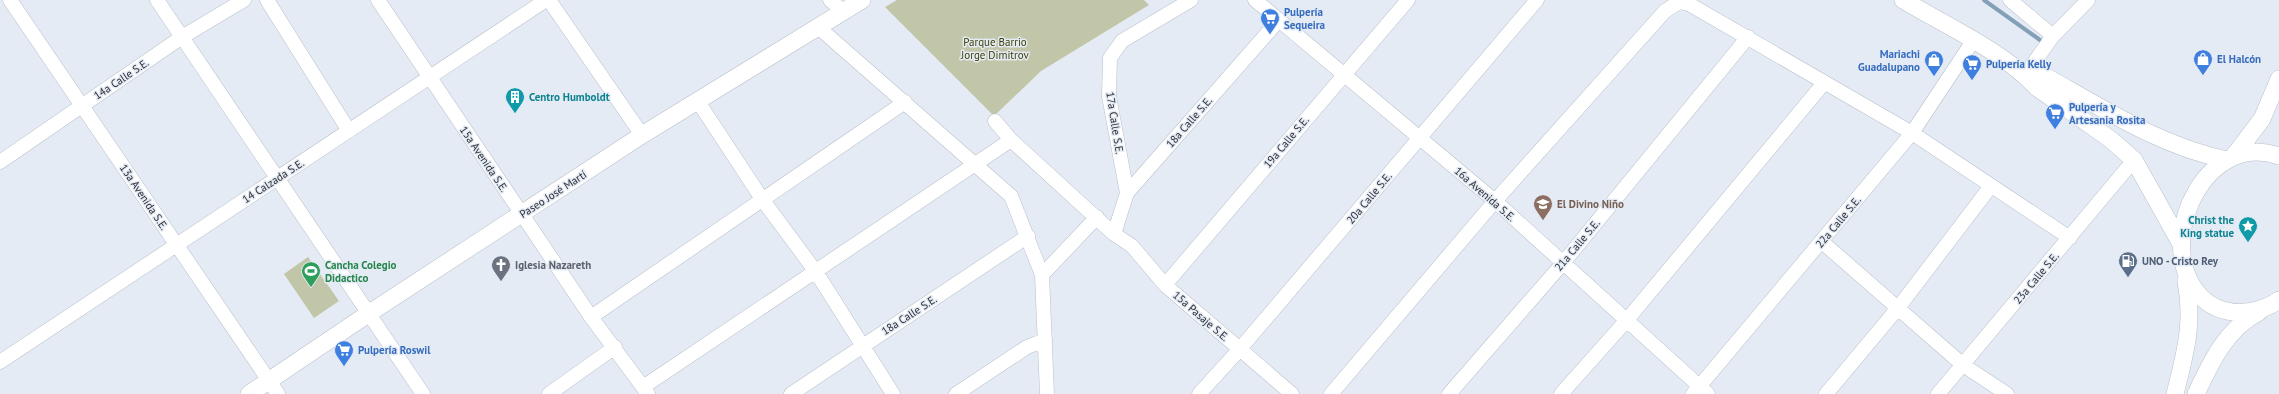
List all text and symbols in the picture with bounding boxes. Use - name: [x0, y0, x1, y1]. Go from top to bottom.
- place label: Pulpería Sequeira: [1284, 5, 1325, 32]
- supermarket icon: Pulpería Sequeira: [1259, 7, 1281, 35]
- park label: Parque Barrio Jorge Dimitrov: [960, 35, 1030, 62]
- place label: Mariachi Guadalupano: [1858, 47, 1920, 74]
- shop icon: El Halcón: [2192, 48, 2214, 76]
- shop icon: Mariachi Guadalupano: [1923, 49, 1945, 77]
- place label: El Halcón: [2217, 52, 2261, 66]
- supermarket icon: Pulpería Kelly: [1961, 53, 1983, 81]
- street label: 14a Calle S.E.: [91, 55, 151, 103]
- place label: Pulpería Kelly: [1986, 57, 2052, 71]
- building icon: Centro Humboldt: [504, 86, 526, 114]
- place label: Centro Humboldt: [529, 90, 610, 104]
- street label: 17a Calle S.E.: [1103, 91, 1127, 155]
- street label: 18a Calle S.E.: [1163, 94, 1215, 150]
- place label: Pulpería y Artesania Rosita: [2069, 100, 2145, 127]
- supermarket icon: Pulpería y Artesania Rosita: [2044, 102, 2066, 130]
- street label: 19a Calle S.E.: [1260, 113, 1312, 171]
- street label: 15a Avenida S.E.: [457, 123, 511, 195]
- street label: 14 Calzada S.E.: [239, 156, 307, 206]
- street label: 13a Avenida S.E.: [117, 161, 171, 233]
- street label: 16a Avenida S.E.: [1452, 164, 1518, 224]
- street label: Paseo José Martí: [517, 167, 589, 221]
- street label: 20a Calle S.E.: [1343, 169, 1395, 227]
- school or university icon: El Divino Niño: [1532, 193, 1554, 221]
- street label: 22a Calle S.E.: [1812, 193, 1864, 251]
- place label: El Divino Niño: [1557, 197, 1624, 211]
- place label: Christ the King statue: [2180, 213, 2234, 240]
- place icon: Christ the King statue: [2237, 215, 2259, 243]
- street label: 21a Calle S.E.: [1551, 216, 1603, 274]
- street label: 23a Calle S.E.: [2010, 249, 2062, 307]
- fuel station icon: UNO - Cristo Rey: [2117, 250, 2139, 278]
- church icon: Iglesia Nazareth: [490, 254, 512, 282]
- place label: UNO - Cristo Rey: [2142, 254, 2219, 268]
- place label: Cancha Colegio Didactico: [325, 258, 397, 285]
- place label: Iglesia Nazareth: [515, 258, 591, 272]
- sports icon: Cancha Colegio Didactico: [300, 260, 322, 288]
- street label: 15a Pasaje S.E.: [1170, 288, 1232, 344]
- street label: 18a Calle S.E.: [879, 292, 939, 338]
- supermarket icon: Pulpería Roswil: [333, 339, 355, 367]
- place label: Pulpería Roswil: [358, 343, 431, 357]

